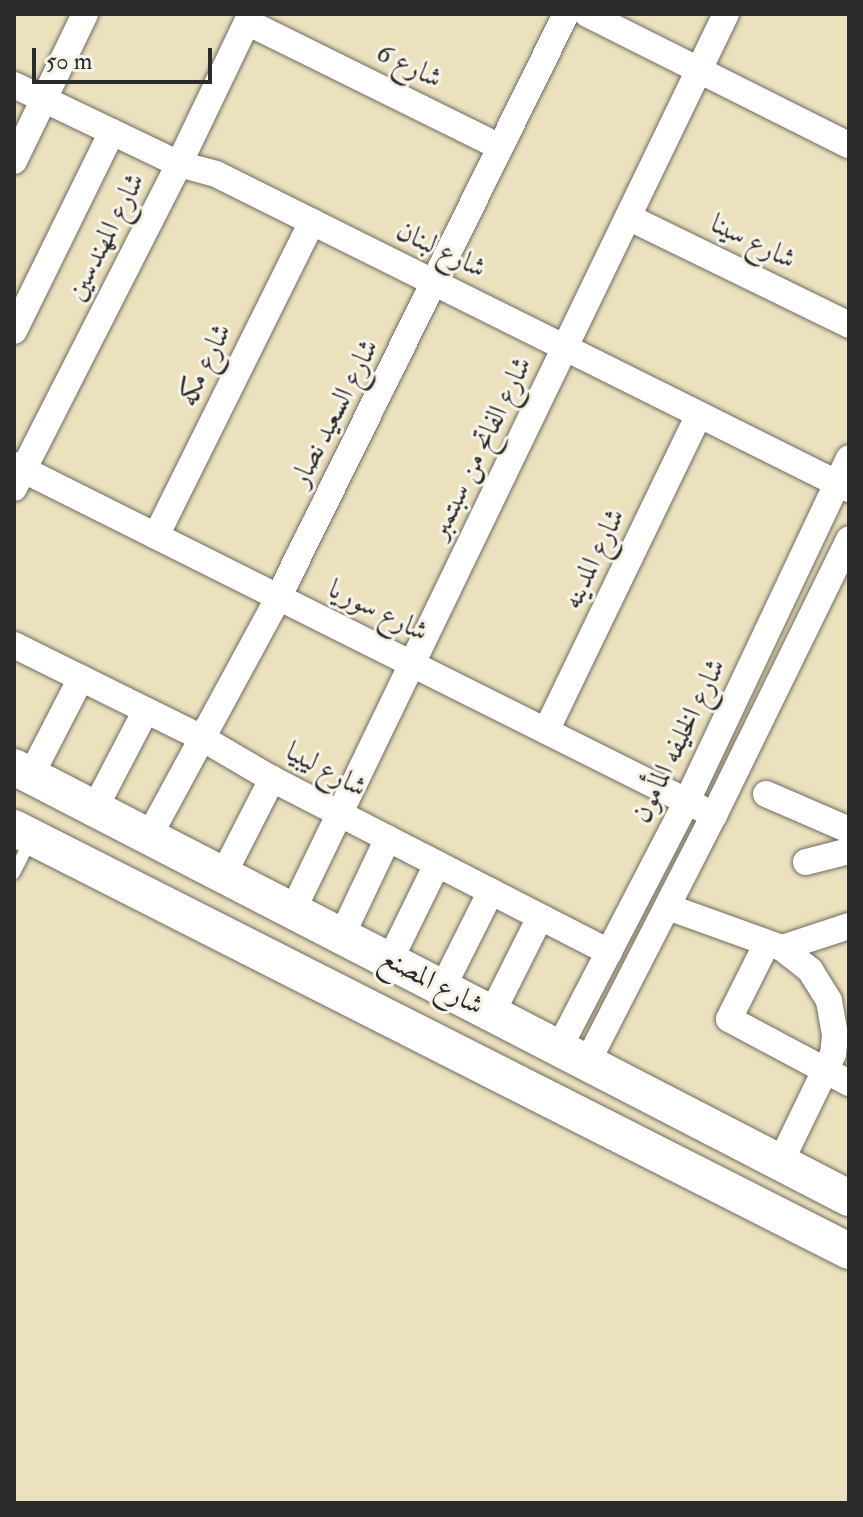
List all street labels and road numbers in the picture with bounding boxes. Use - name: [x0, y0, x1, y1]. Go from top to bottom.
- street label: شارع 6: [371, 36, 447, 96]
- street label: شارع المهندسين: [60, 168, 152, 306]
- street label: شارع سينا: [705, 207, 801, 277]
- street label: شارع لبنان: [391, 214, 491, 286]
- street label: شارع مكه: [171, 318, 239, 412]
- street label: شارع السعيد نصار: [284, 334, 386, 492]
- street label: شارع الفاتح من سبتمبر: [422, 351, 540, 545]
- street label: شارع المدينه: [555, 503, 633, 615]
- street label: شارع سوريا: [323, 573, 433, 649]
- street label: شارع الخليفه المأمون: [625, 653, 733, 829]
- street label: شارع ليبيا: [280, 735, 372, 805]
- street label: شارع المصنع: [375, 941, 489, 1023]

